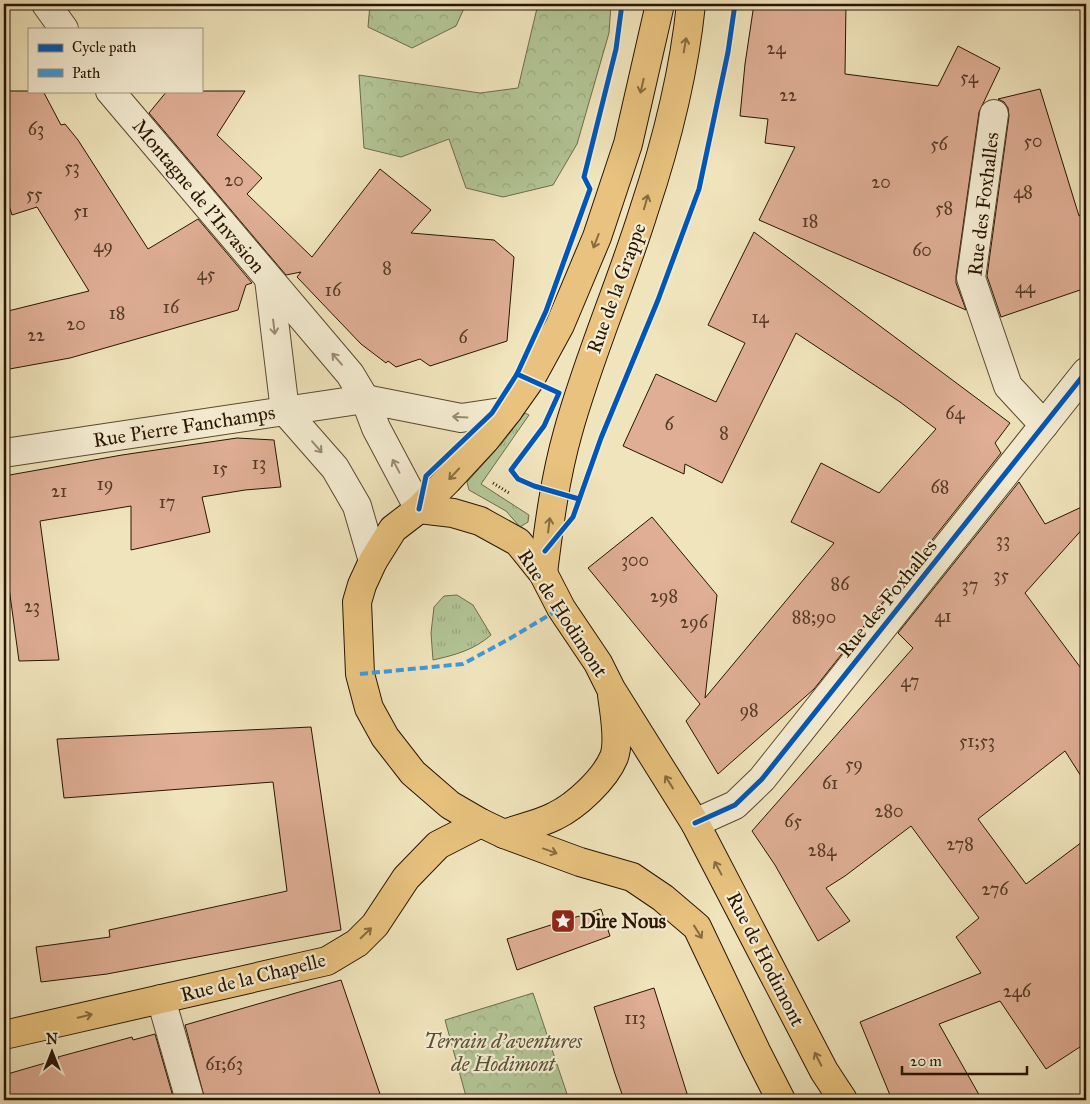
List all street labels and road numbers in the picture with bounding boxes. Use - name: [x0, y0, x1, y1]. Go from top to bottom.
- street label: Montagne de l'Invasion: [127, 114, 271, 279]
- street label: Rue des Foxhalles: [962, 131, 1004, 277]
- street label: Rue de la Grappe: [581, 220, 651, 356]
- street label: Rue Pierre Fanchamps: [91, 400, 277, 452]
- street label: Rue des Foxhalles: [832, 534, 942, 662]
- street label: Rue de Hodimont: [513, 545, 613, 681]
- street label: Rue de Hodimont: [722, 888, 810, 1030]
- street label: Rue de la Chapelle: [178, 947, 328, 1007]

